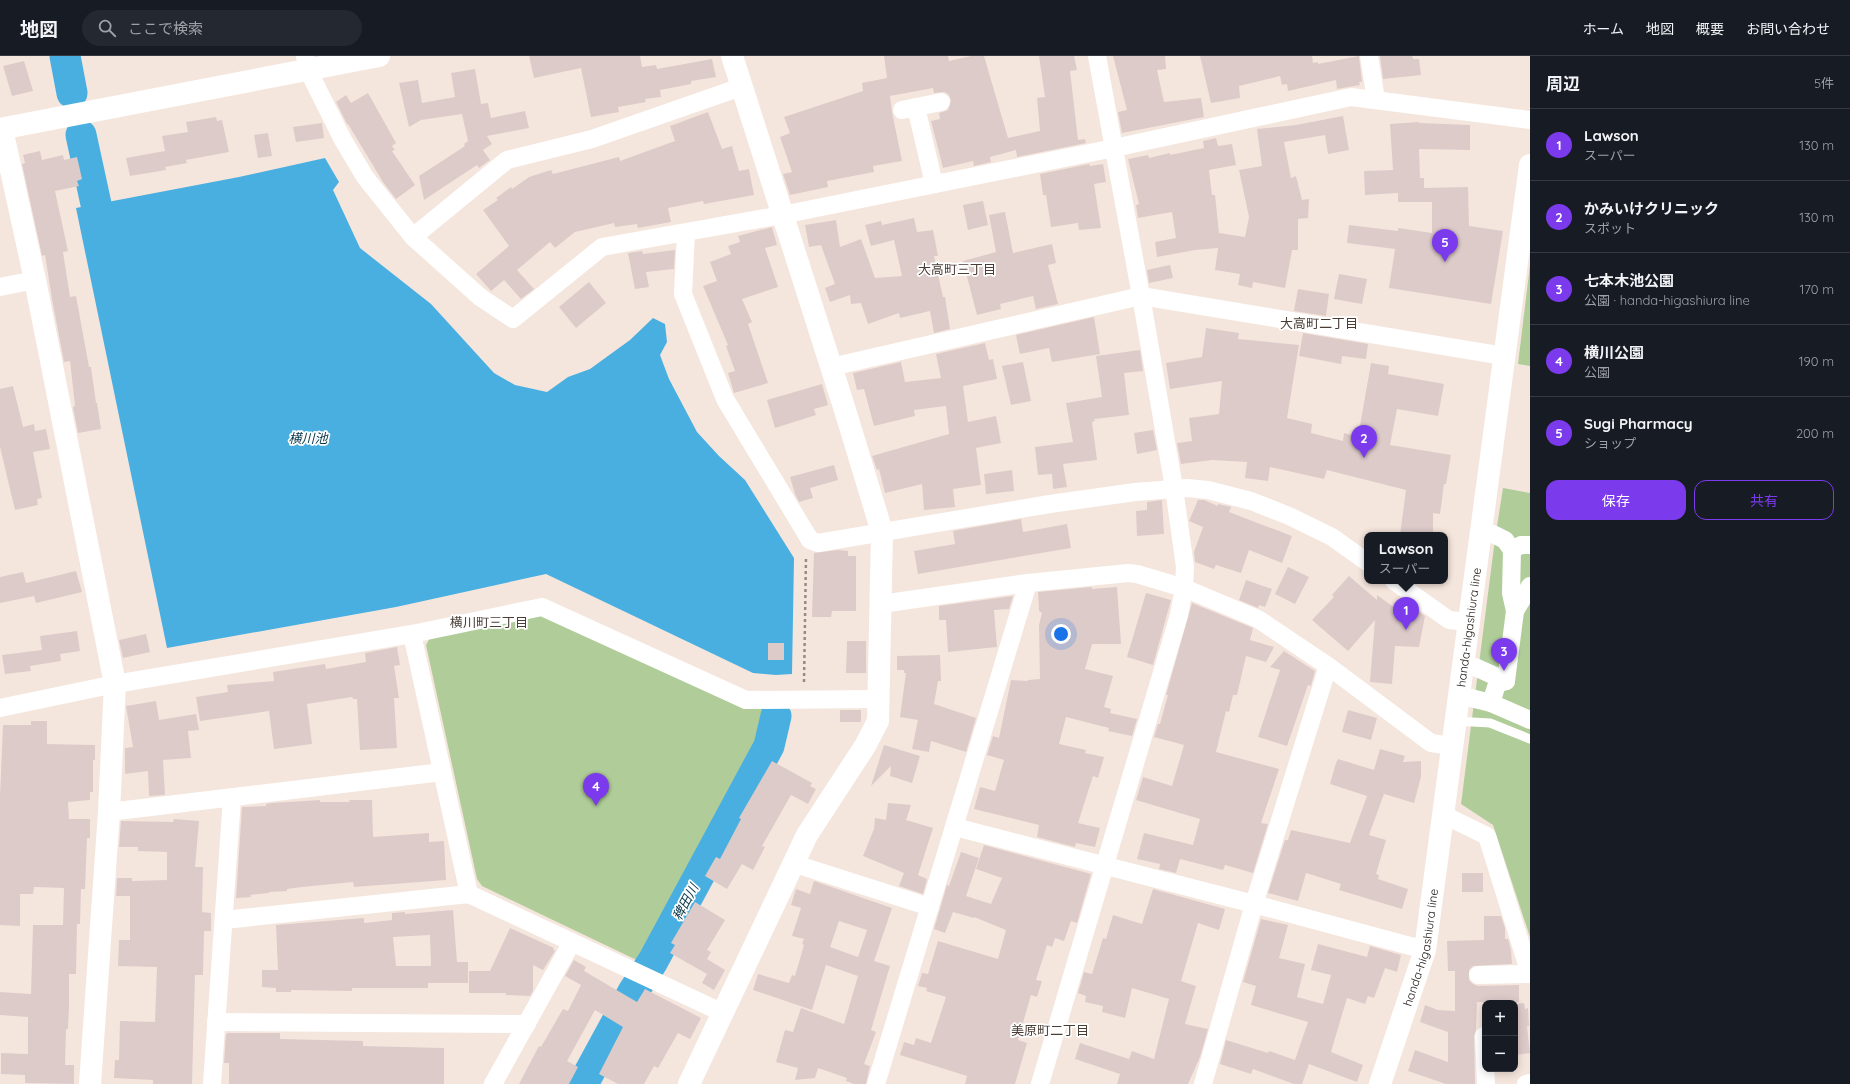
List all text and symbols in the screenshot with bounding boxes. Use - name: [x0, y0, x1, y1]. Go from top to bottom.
- search box: [82, 10, 362, 46]
- text: 地図: [20, 17, 58, 41]
- icon: search: [96, 17, 118, 39]
- text: ここで検索: [128, 19, 203, 38]
- text: ホーム: [1582, 20, 1624, 38]
- text: 地図: [1646, 20, 1674, 38]
- text: 概要: [1696, 20, 1724, 38]
- text: お問い合わせ: [1746, 20, 1830, 38]
- text: 周辺: [1546, 73, 1580, 94]
- text: 5件: [1814, 75, 1834, 91]
- text: Lawson: [1584, 126, 1639, 145]
- text: 1: [1556, 137, 1562, 153]
- text: 130 m: [1799, 137, 1834, 153]
- text: スーパー: [1584, 147, 1636, 163]
- text: かみいけクリニック: [1584, 199, 1719, 218]
- text: 2: [1555, 209, 1563, 225]
- text: 130 m: [1799, 209, 1834, 225]
- text: スポット: [1584, 220, 1636, 236]
- pin: 5: [1432, 229, 1458, 262]
- district label: 大高町三丁目: [918, 261, 996, 277]
- text: 七本木池公園: [1584, 271, 1674, 290]
- text: 3: [1556, 281, 1562, 297]
- text: 170 m: [1799, 281, 1834, 297]
- text: 公園 · handa-higashiura line: [1584, 292, 1750, 308]
- district label: 大高町二丁目: [1280, 315, 1358, 331]
- text: 横川公園: [1584, 343, 1644, 362]
- text: 4: [1555, 353, 1563, 369]
- text: 190 m: [1799, 353, 1834, 369]
- text: 公園: [1584, 364, 1610, 380]
- text: Sugi Pharmacy: [1584, 414, 1693, 433]
- pin: 2: [1351, 425, 1377, 458]
- text: 5: [1555, 425, 1563, 441]
- text: 200 m: [1796, 425, 1834, 441]
- water label: 横川池: [288, 430, 329, 446]
- text: ショップ: [1584, 435, 1636, 451]
- button: 保存: [1546, 480, 1686, 520]
- button: 共有: [1694, 480, 1834, 520]
- popup: [1364, 532, 1448, 584]
- text: Lawson: [1379, 539, 1433, 558]
- text: スーパー: [1379, 560, 1431, 576]
- street label: handa-higashiura line: [1453, 566, 1484, 688]
- pin: 1: [1393, 597, 1419, 630]
- district label: 横川町三丁目: [450, 614, 528, 630]
- your location: [1051, 624, 1071, 644]
- pin: 3: [1491, 638, 1517, 671]
- pin: 4: [583, 773, 609, 806]
- water label: 稗田川: [669, 879, 702, 923]
- street label: handa-higashiura line: [1399, 887, 1441, 1008]
- map controls: [1482, 1000, 1518, 1072]
- button: +: [1482, 1000, 1518, 1036]
- district label: 美原町二丁目: [1011, 1022, 1089, 1038]
- button: −: [1482, 1036, 1518, 1072]

